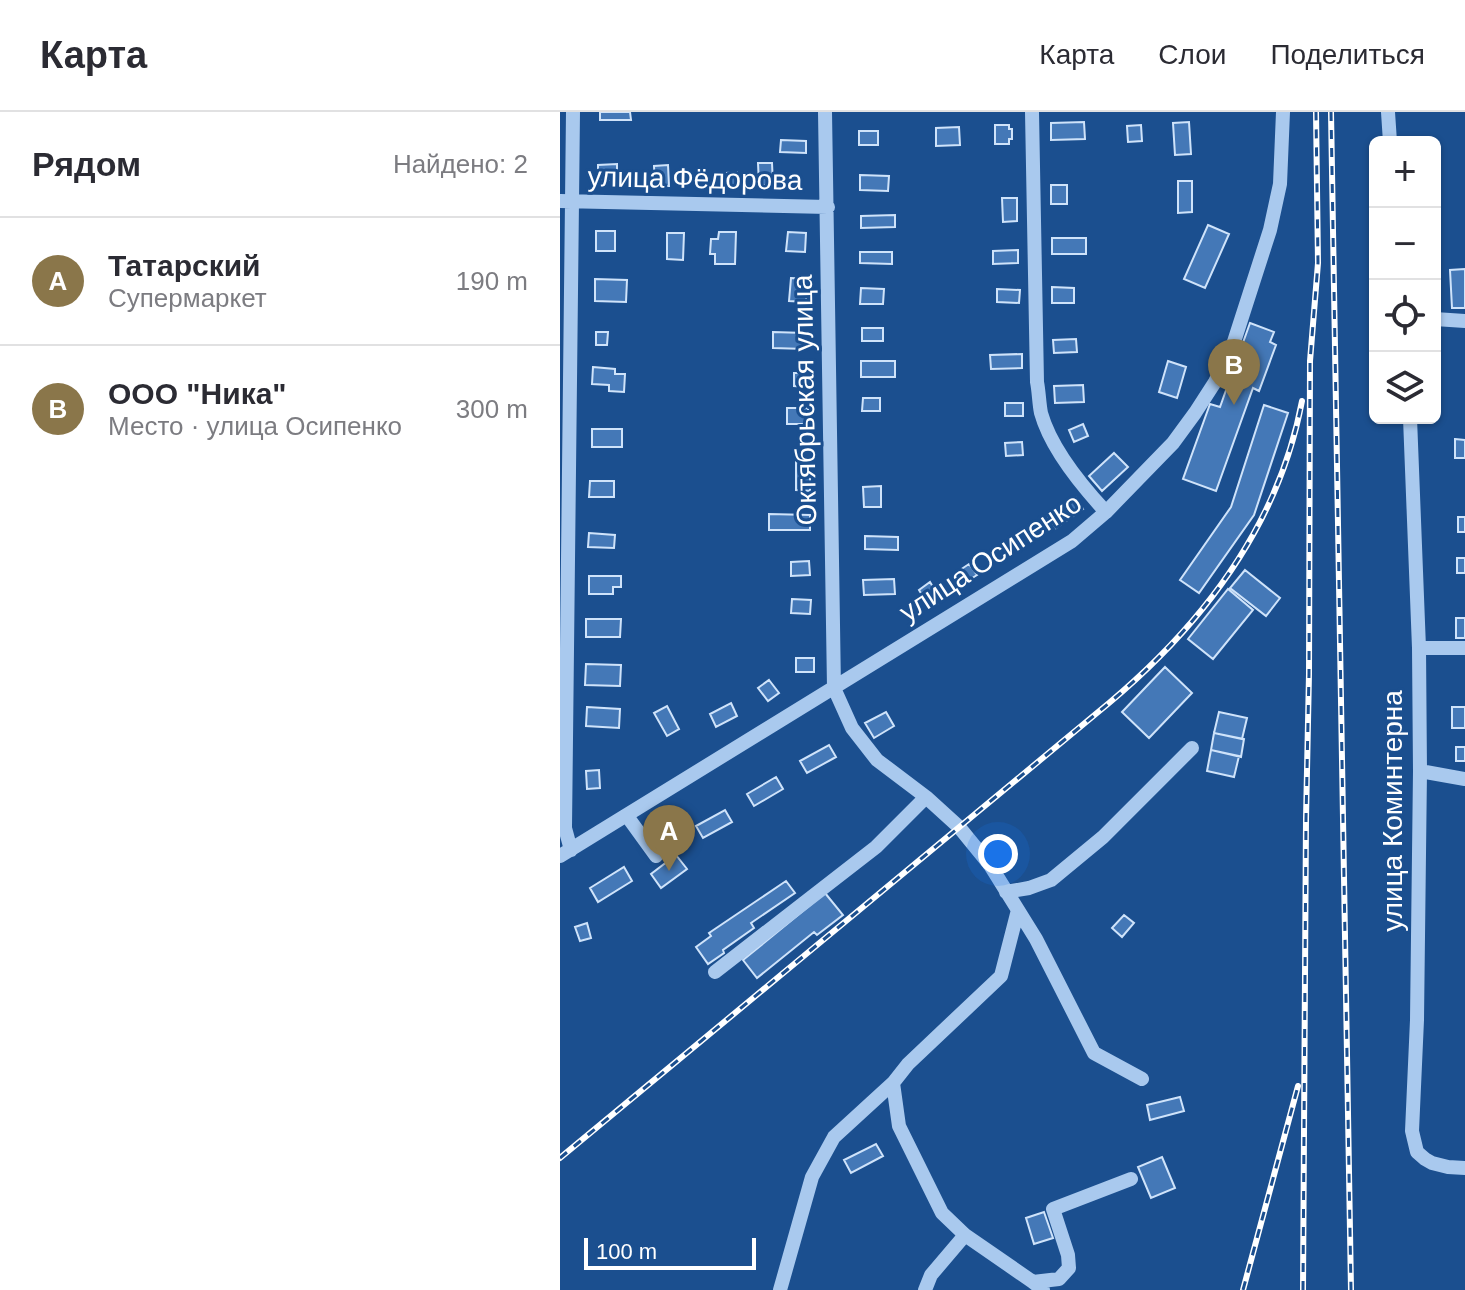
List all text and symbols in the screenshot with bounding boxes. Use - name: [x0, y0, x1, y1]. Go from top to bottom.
- text: Карта: [40, 34, 147, 76]
- text: Карта: [1039, 39, 1114, 70]
- text: Слои: [1158, 39, 1226, 70]
- text: Поделиться: [1270, 39, 1425, 70]
- map controls: [1369, 136, 1441, 424]
- button: +: [1369, 136, 1441, 208]
- text: Рядом: [32, 145, 141, 183]
- text: Найдено: 2: [393, 149, 528, 179]
- street label: улица Фёдорова: [587, 161, 803, 196]
- button: −: [1369, 208, 1441, 280]
- text: Татарский: [108, 249, 261, 282]
- text: A: [49, 266, 67, 296]
- text: 190 m: [456, 266, 528, 296]
- street label: Октябрьская улица: [787, 274, 822, 526]
- button: locate: [1369, 280, 1441, 352]
- text: Супермаркет: [108, 283, 267, 313]
- pin: B: [1208, 339, 1260, 405]
- button: layers: [1369, 352, 1441, 424]
- text: ООО "Ника": [108, 377, 287, 410]
- text: B: [49, 394, 67, 424]
- text: 300 m: [456, 394, 528, 424]
- text: Место · улица Осипенко: [108, 411, 402, 441]
- street label: улица Осипенко: [894, 487, 1087, 628]
- street label: улица Коминтерна: [1377, 690, 1408, 932]
- pin: A: [643, 805, 695, 871]
- your location: [978, 834, 1018, 874]
- scale bar: [584, 1234, 756, 1270]
- text: 100 m: [596, 1239, 657, 1264]

